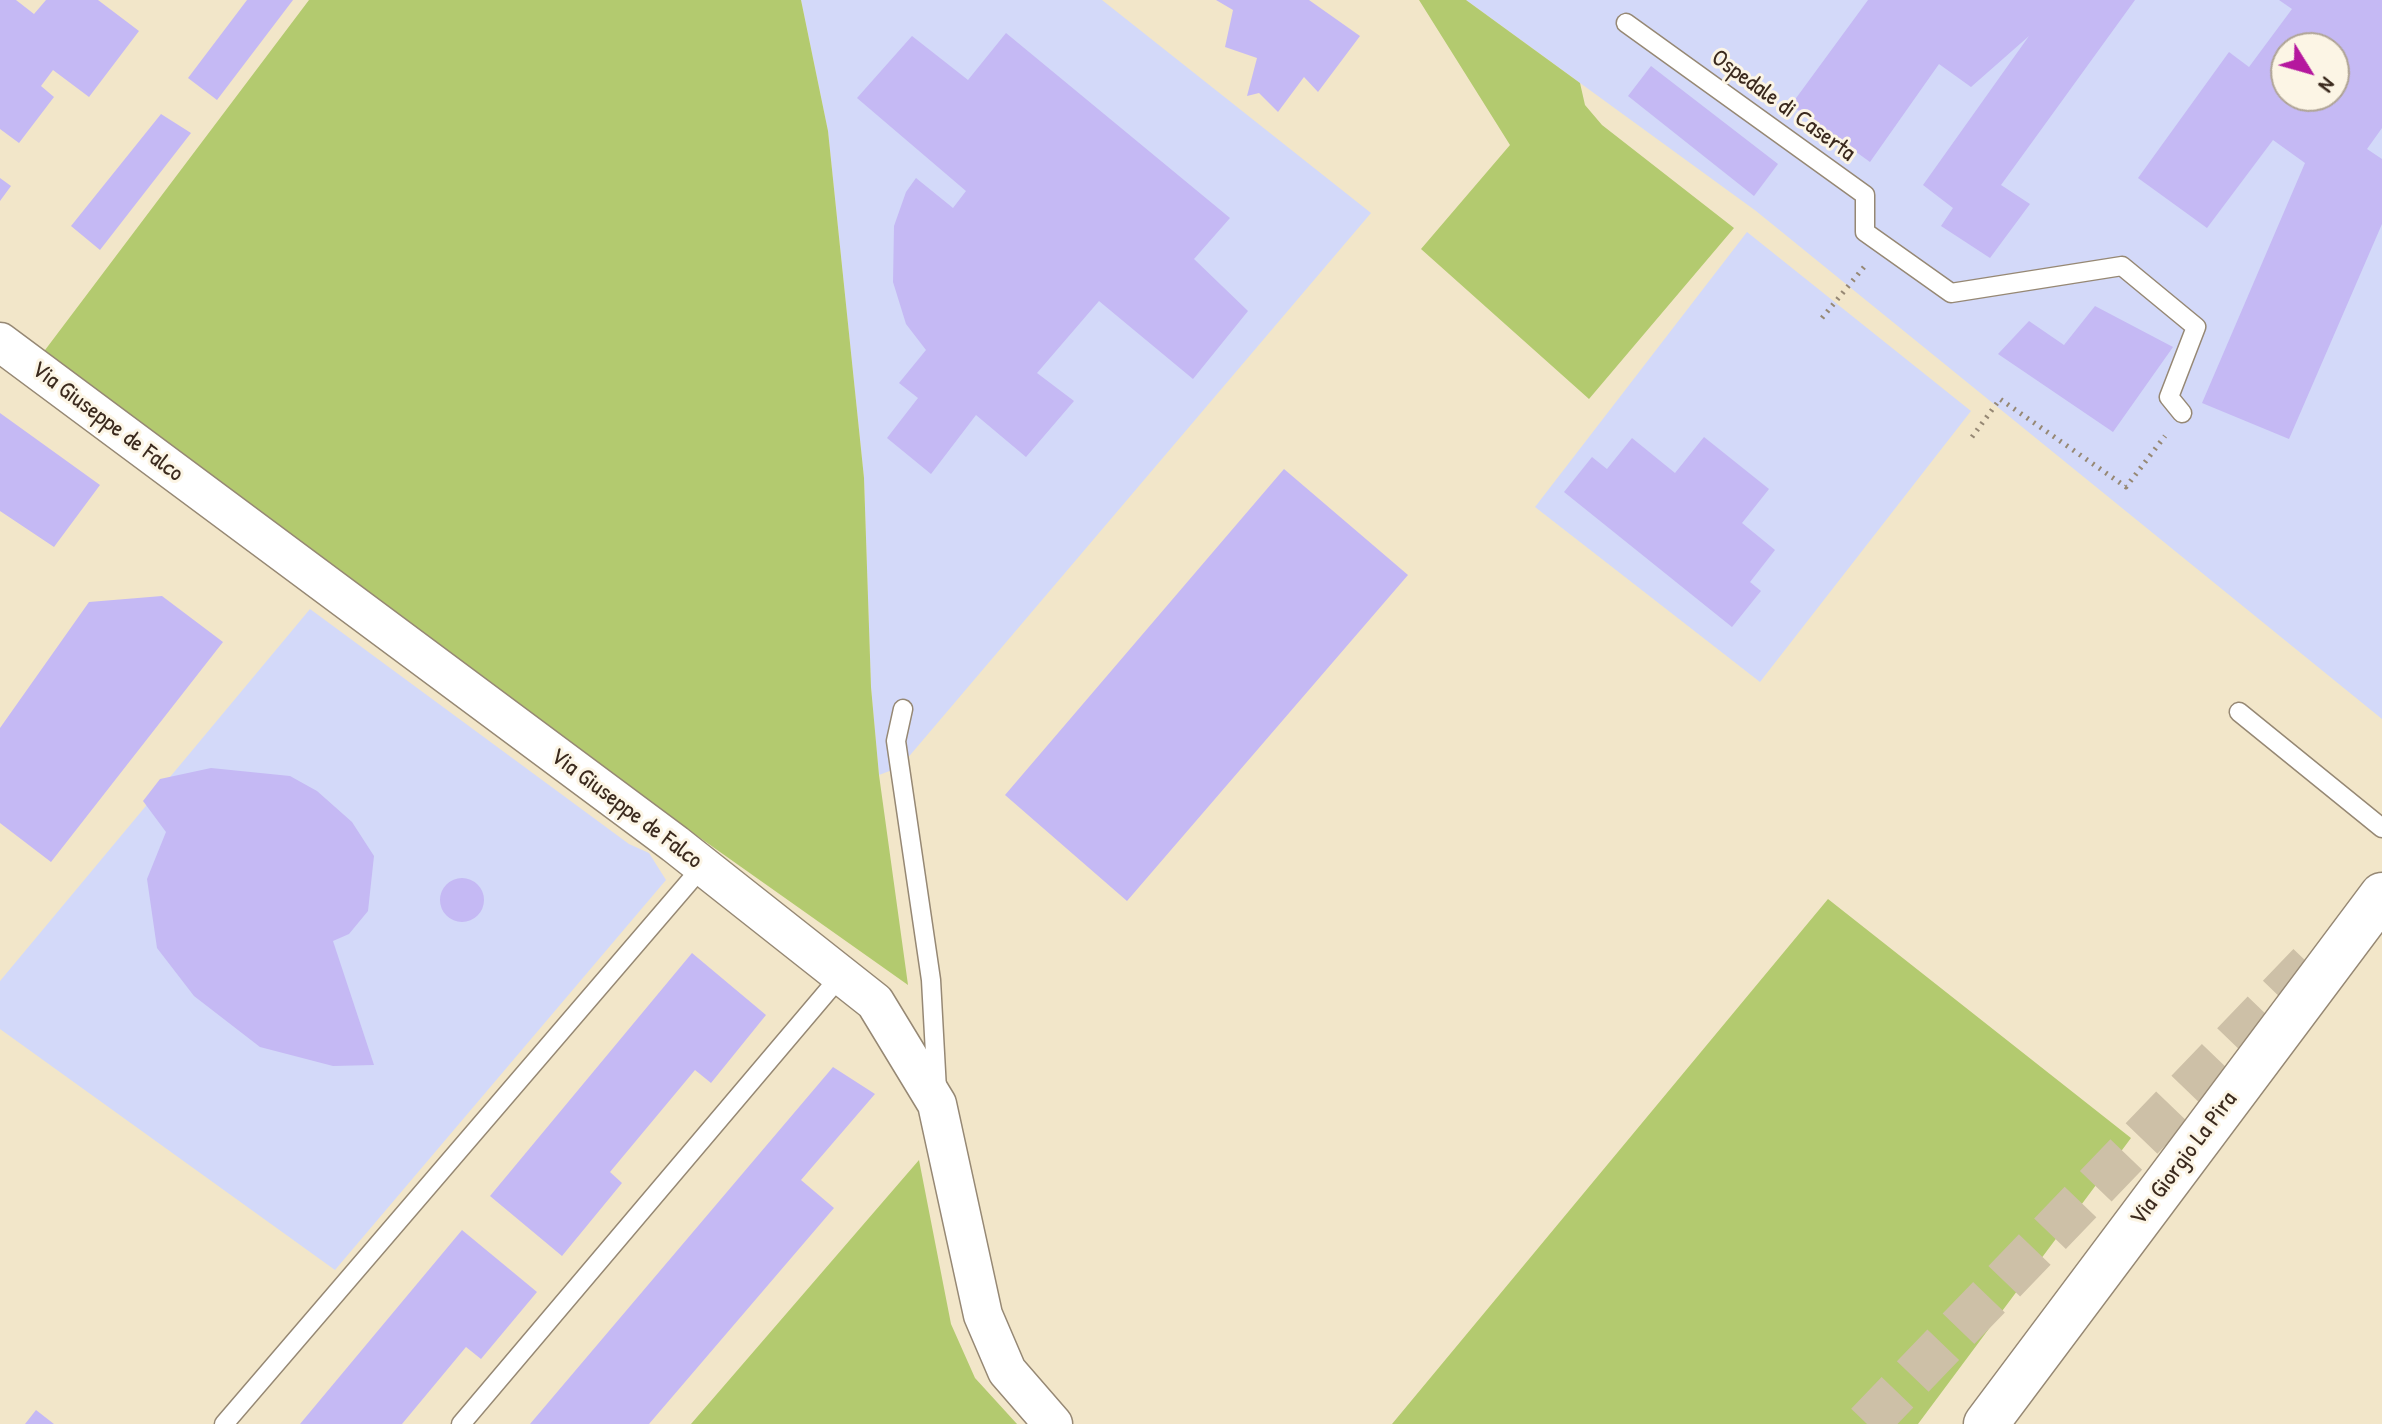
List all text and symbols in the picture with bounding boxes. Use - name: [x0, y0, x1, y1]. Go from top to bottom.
- north arrow: [2270, 32, 2350, 112]
- street label: Ospedale di Caserta: [1705, 44, 1861, 168]
- text: N: [2312, 72, 2343, 99]
- street label: Via Giuseppe de Falco: [25, 355, 189, 489]
- street label: Via Giuseppe de Falco: [544, 742, 708, 876]
- street label: Via Giorgio La Pira: [2124, 1086, 2244, 1232]

